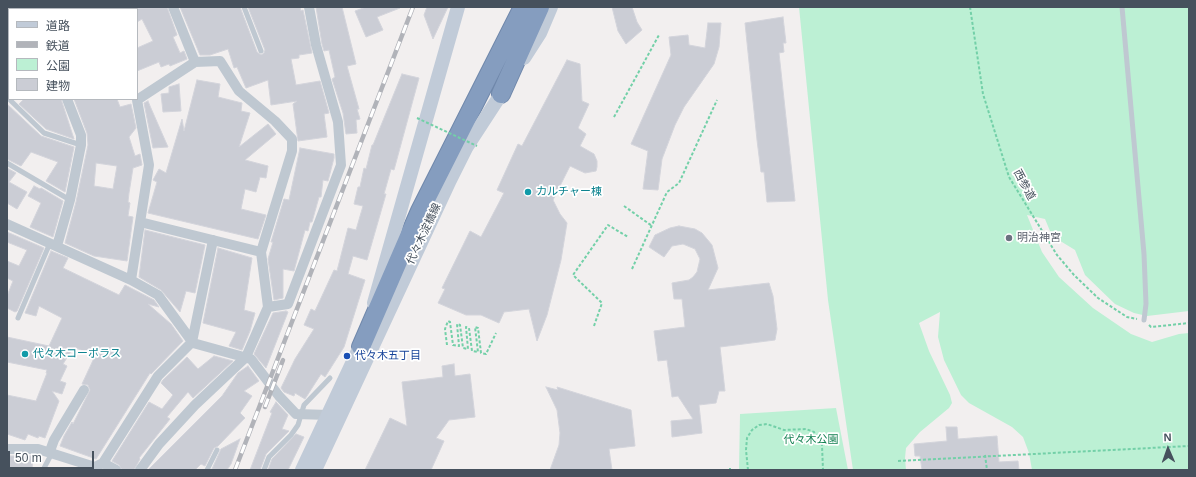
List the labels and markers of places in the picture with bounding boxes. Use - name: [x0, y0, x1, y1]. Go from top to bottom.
- place label: カルチャー棟: [536, 185, 602, 199]
- marker: カルチャー棟: [523, 187, 533, 197]
- place label: 明治神宮: [1017, 231, 1061, 245]
- marker: 明治神宮: [1004, 233, 1014, 243]
- place label: 代々木コーポラス: [33, 347, 121, 361]
- marker: 代々木コーポラス: [20, 349, 30, 359]
- place label: 代々木五丁目: [355, 349, 421, 363]
- marker: 代々木五丁目: [342, 351, 352, 361]

